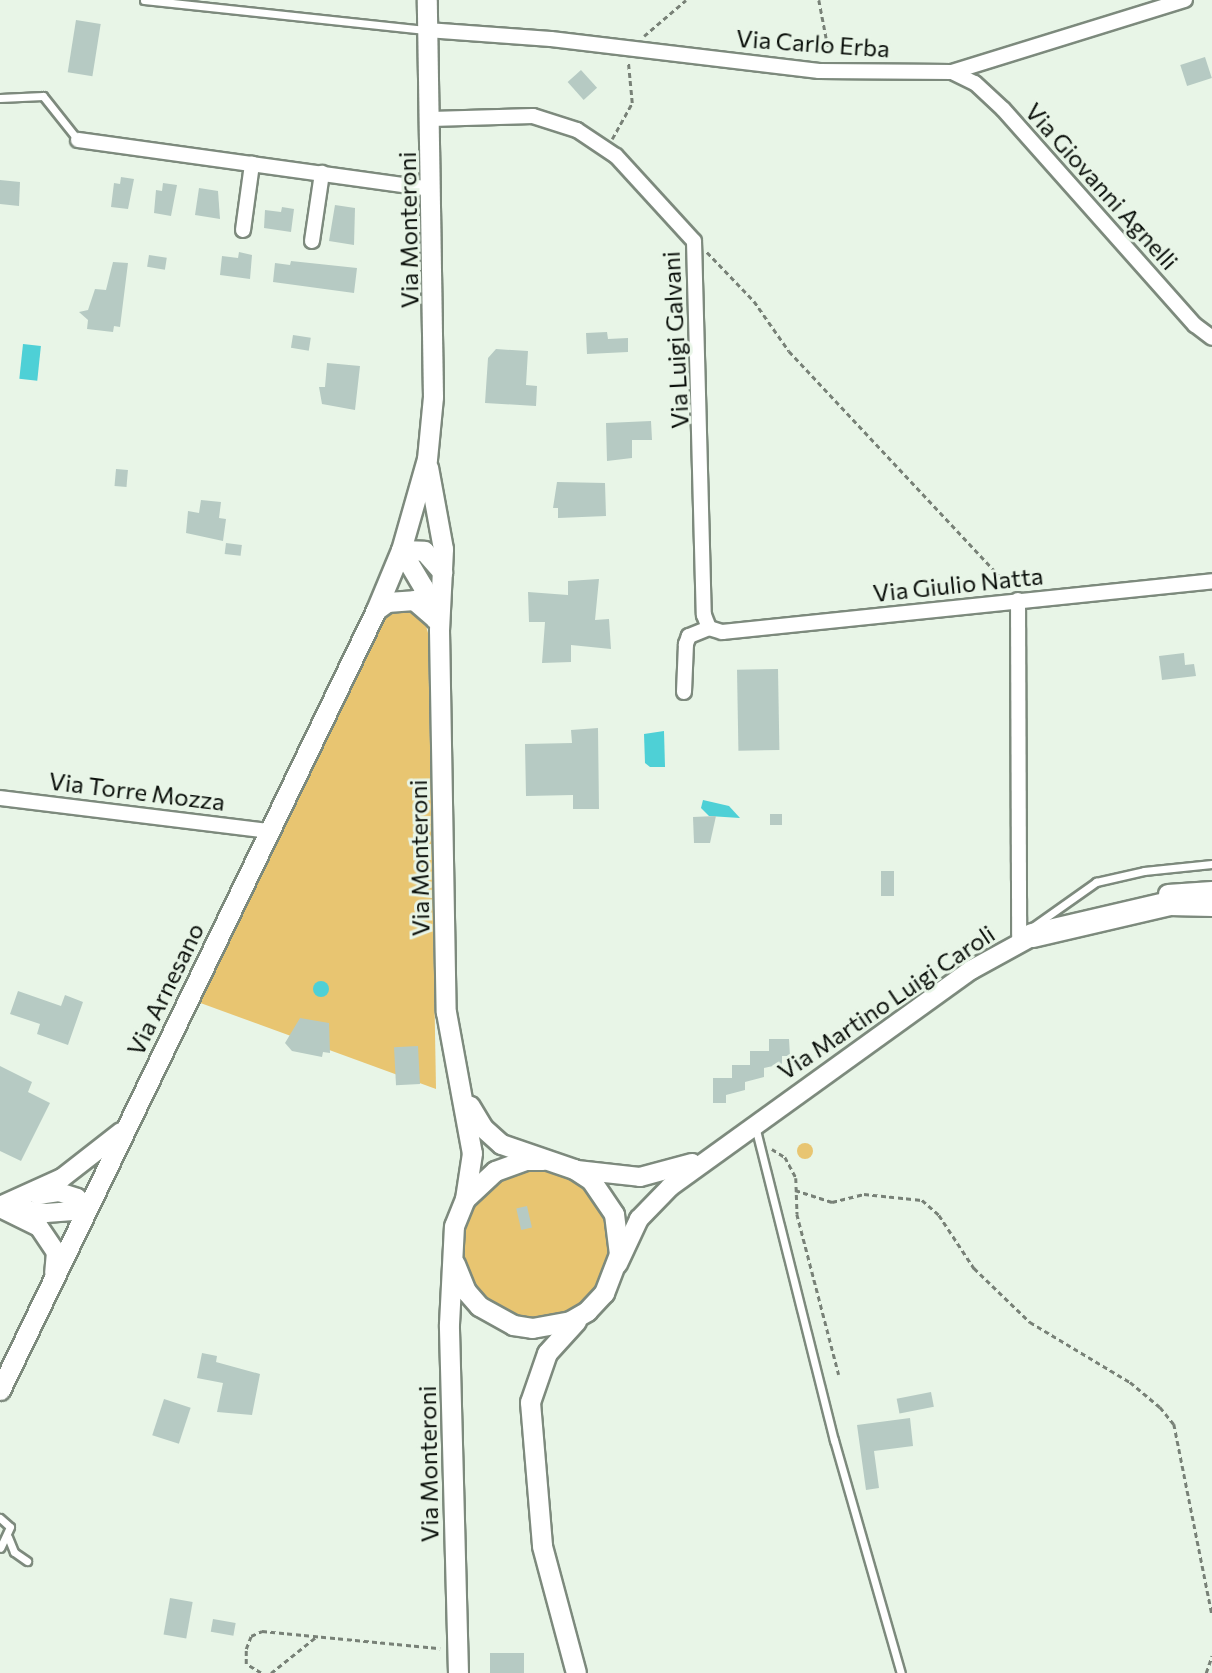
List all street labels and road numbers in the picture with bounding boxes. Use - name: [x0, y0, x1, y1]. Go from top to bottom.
- street label: Via Carlo Erba: [735, 23, 891, 63]
- street label: Via Giovanni Agnelli: [1020, 97, 1184, 275]
- street label: Via Monteroni: [392, 151, 424, 309]
- street label: Via Luigi Galvani: [656, 251, 694, 429]
- street label: Via Giulio Natta: [871, 561, 1045, 607]
- street label: Via Torre Mozza: [47, 766, 227, 816]
- street label: Via Monteroni: [403, 779, 435, 937]
- street label: Via Arnesano: [121, 918, 209, 1060]
- street label: Via Martino Luigi Caroli: [772, 919, 1000, 1085]
- street label: Via Monteroni: [412, 1385, 444, 1543]

